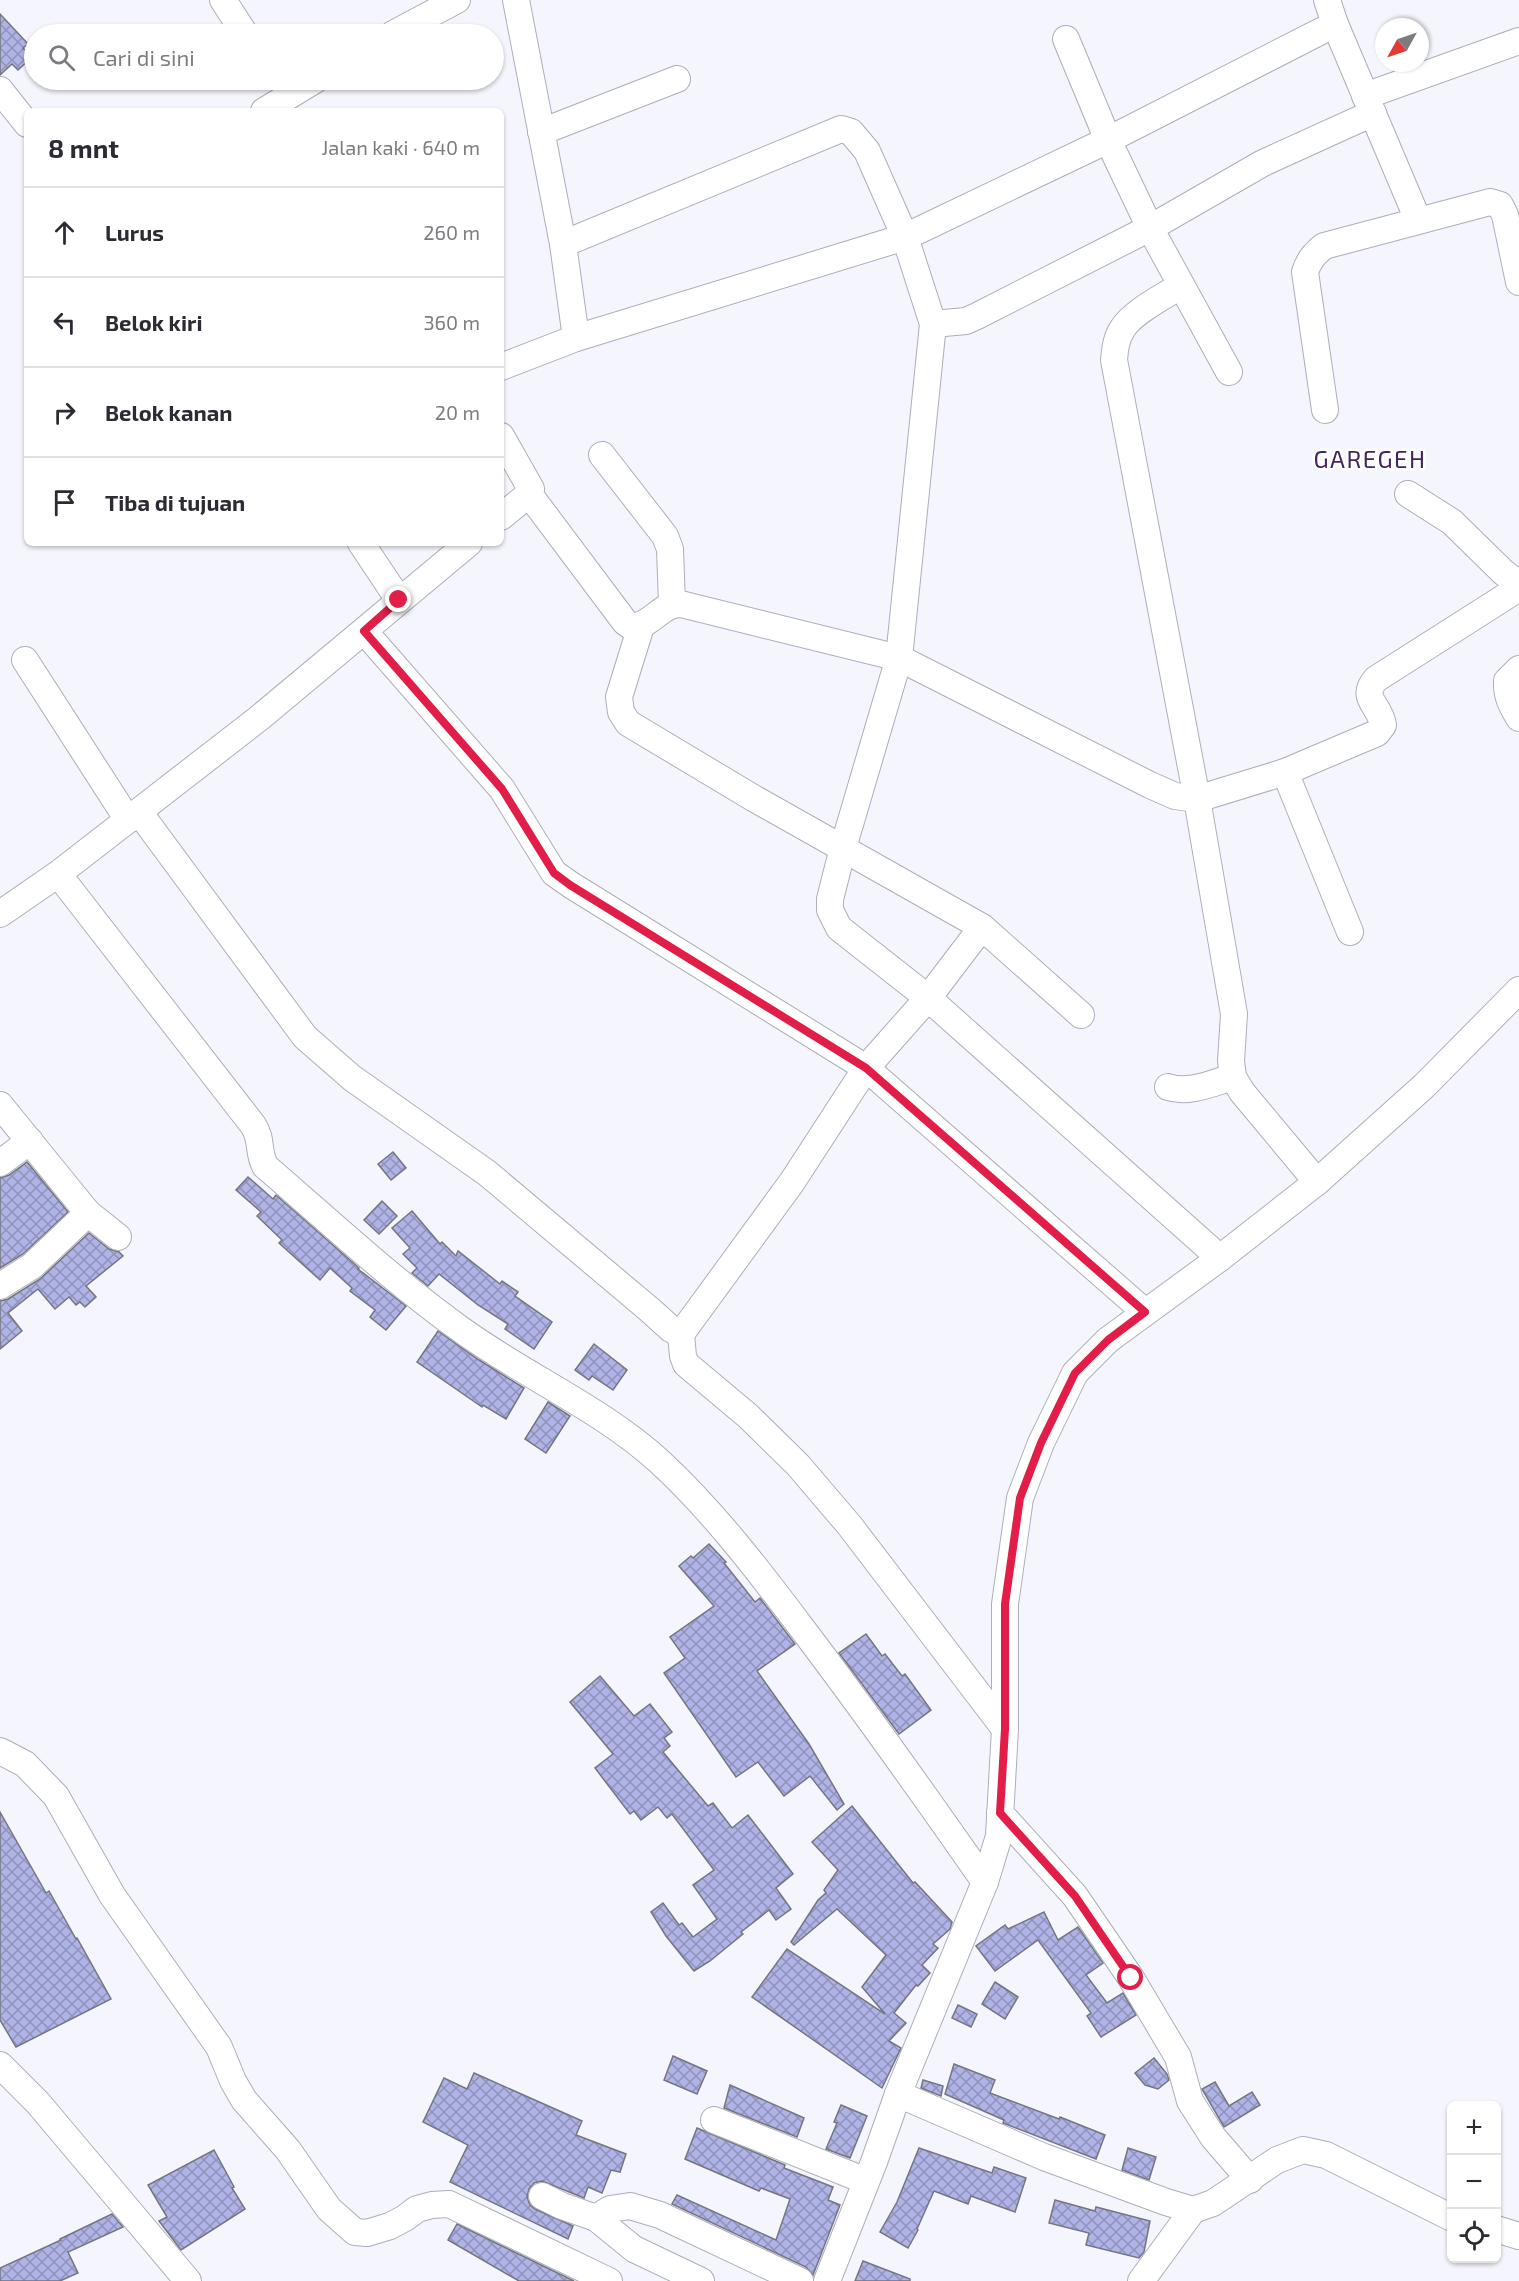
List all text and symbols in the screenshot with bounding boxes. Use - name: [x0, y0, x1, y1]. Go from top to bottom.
- north arrow: [1375, 18, 1429, 72]
- search box: [24, 24, 504, 90]
- icon: search: [45, 41, 78, 74]
- text: Cari di sini: [93, 44, 195, 70]
- text: 8 mnt: [48, 132, 119, 163]
- text: Jalan kaki · 640 m: [322, 135, 480, 159]
- icon: ahead: [48, 216, 81, 249]
- text: Lurus: [105, 219, 164, 245]
- text: 260 m: [423, 220, 480, 244]
- icon: left: [48, 306, 81, 339]
- text: Belok kiri: [105, 309, 202, 335]
- text: 360 m: [423, 310, 480, 334]
- icon: right: [48, 396, 81, 429]
- text: Belok kanan: [105, 399, 232, 425]
- text: 20 m: [435, 400, 480, 424]
- district label: GAREGEH: [1313, 444, 1427, 473]
- icon: arrive: [48, 486, 81, 519]
- text: Tiba di tujuan: [105, 489, 245, 515]
- route end: [385, 586, 411, 612]
- route start: [1117, 1964, 1143, 1990]
- map controls: [1447, 2101, 1501, 2263]
- button: +: [1447, 2101, 1501, 2155]
- button: −: [1447, 2155, 1501, 2209]
- button: locate: [1447, 2209, 1501, 2263]

